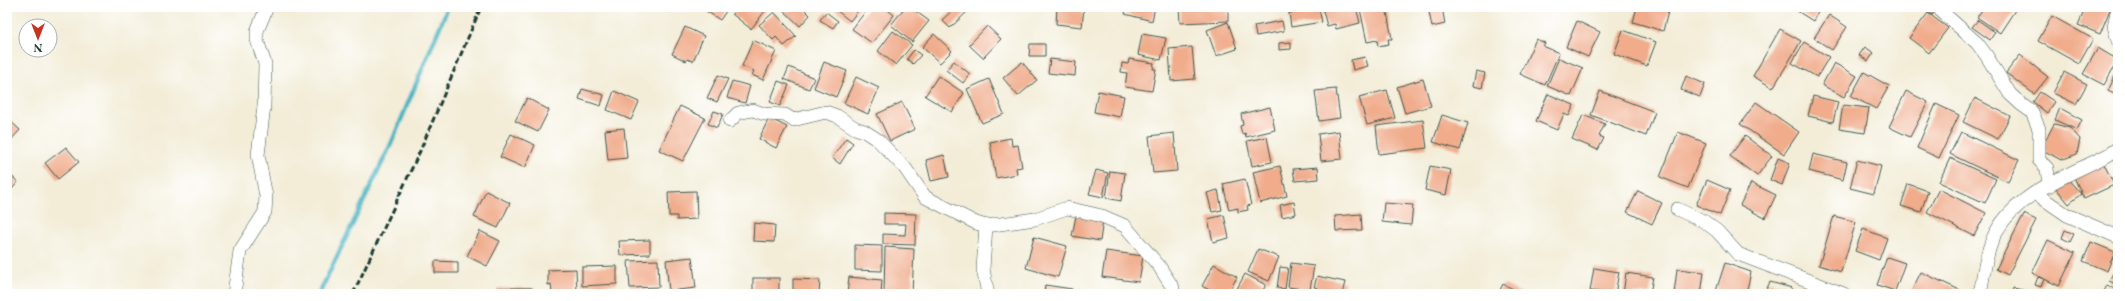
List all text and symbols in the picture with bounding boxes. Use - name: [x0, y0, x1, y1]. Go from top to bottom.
- north arrow: [18, 18, 58, 58]
- text: N: [33, 41, 42, 55]

